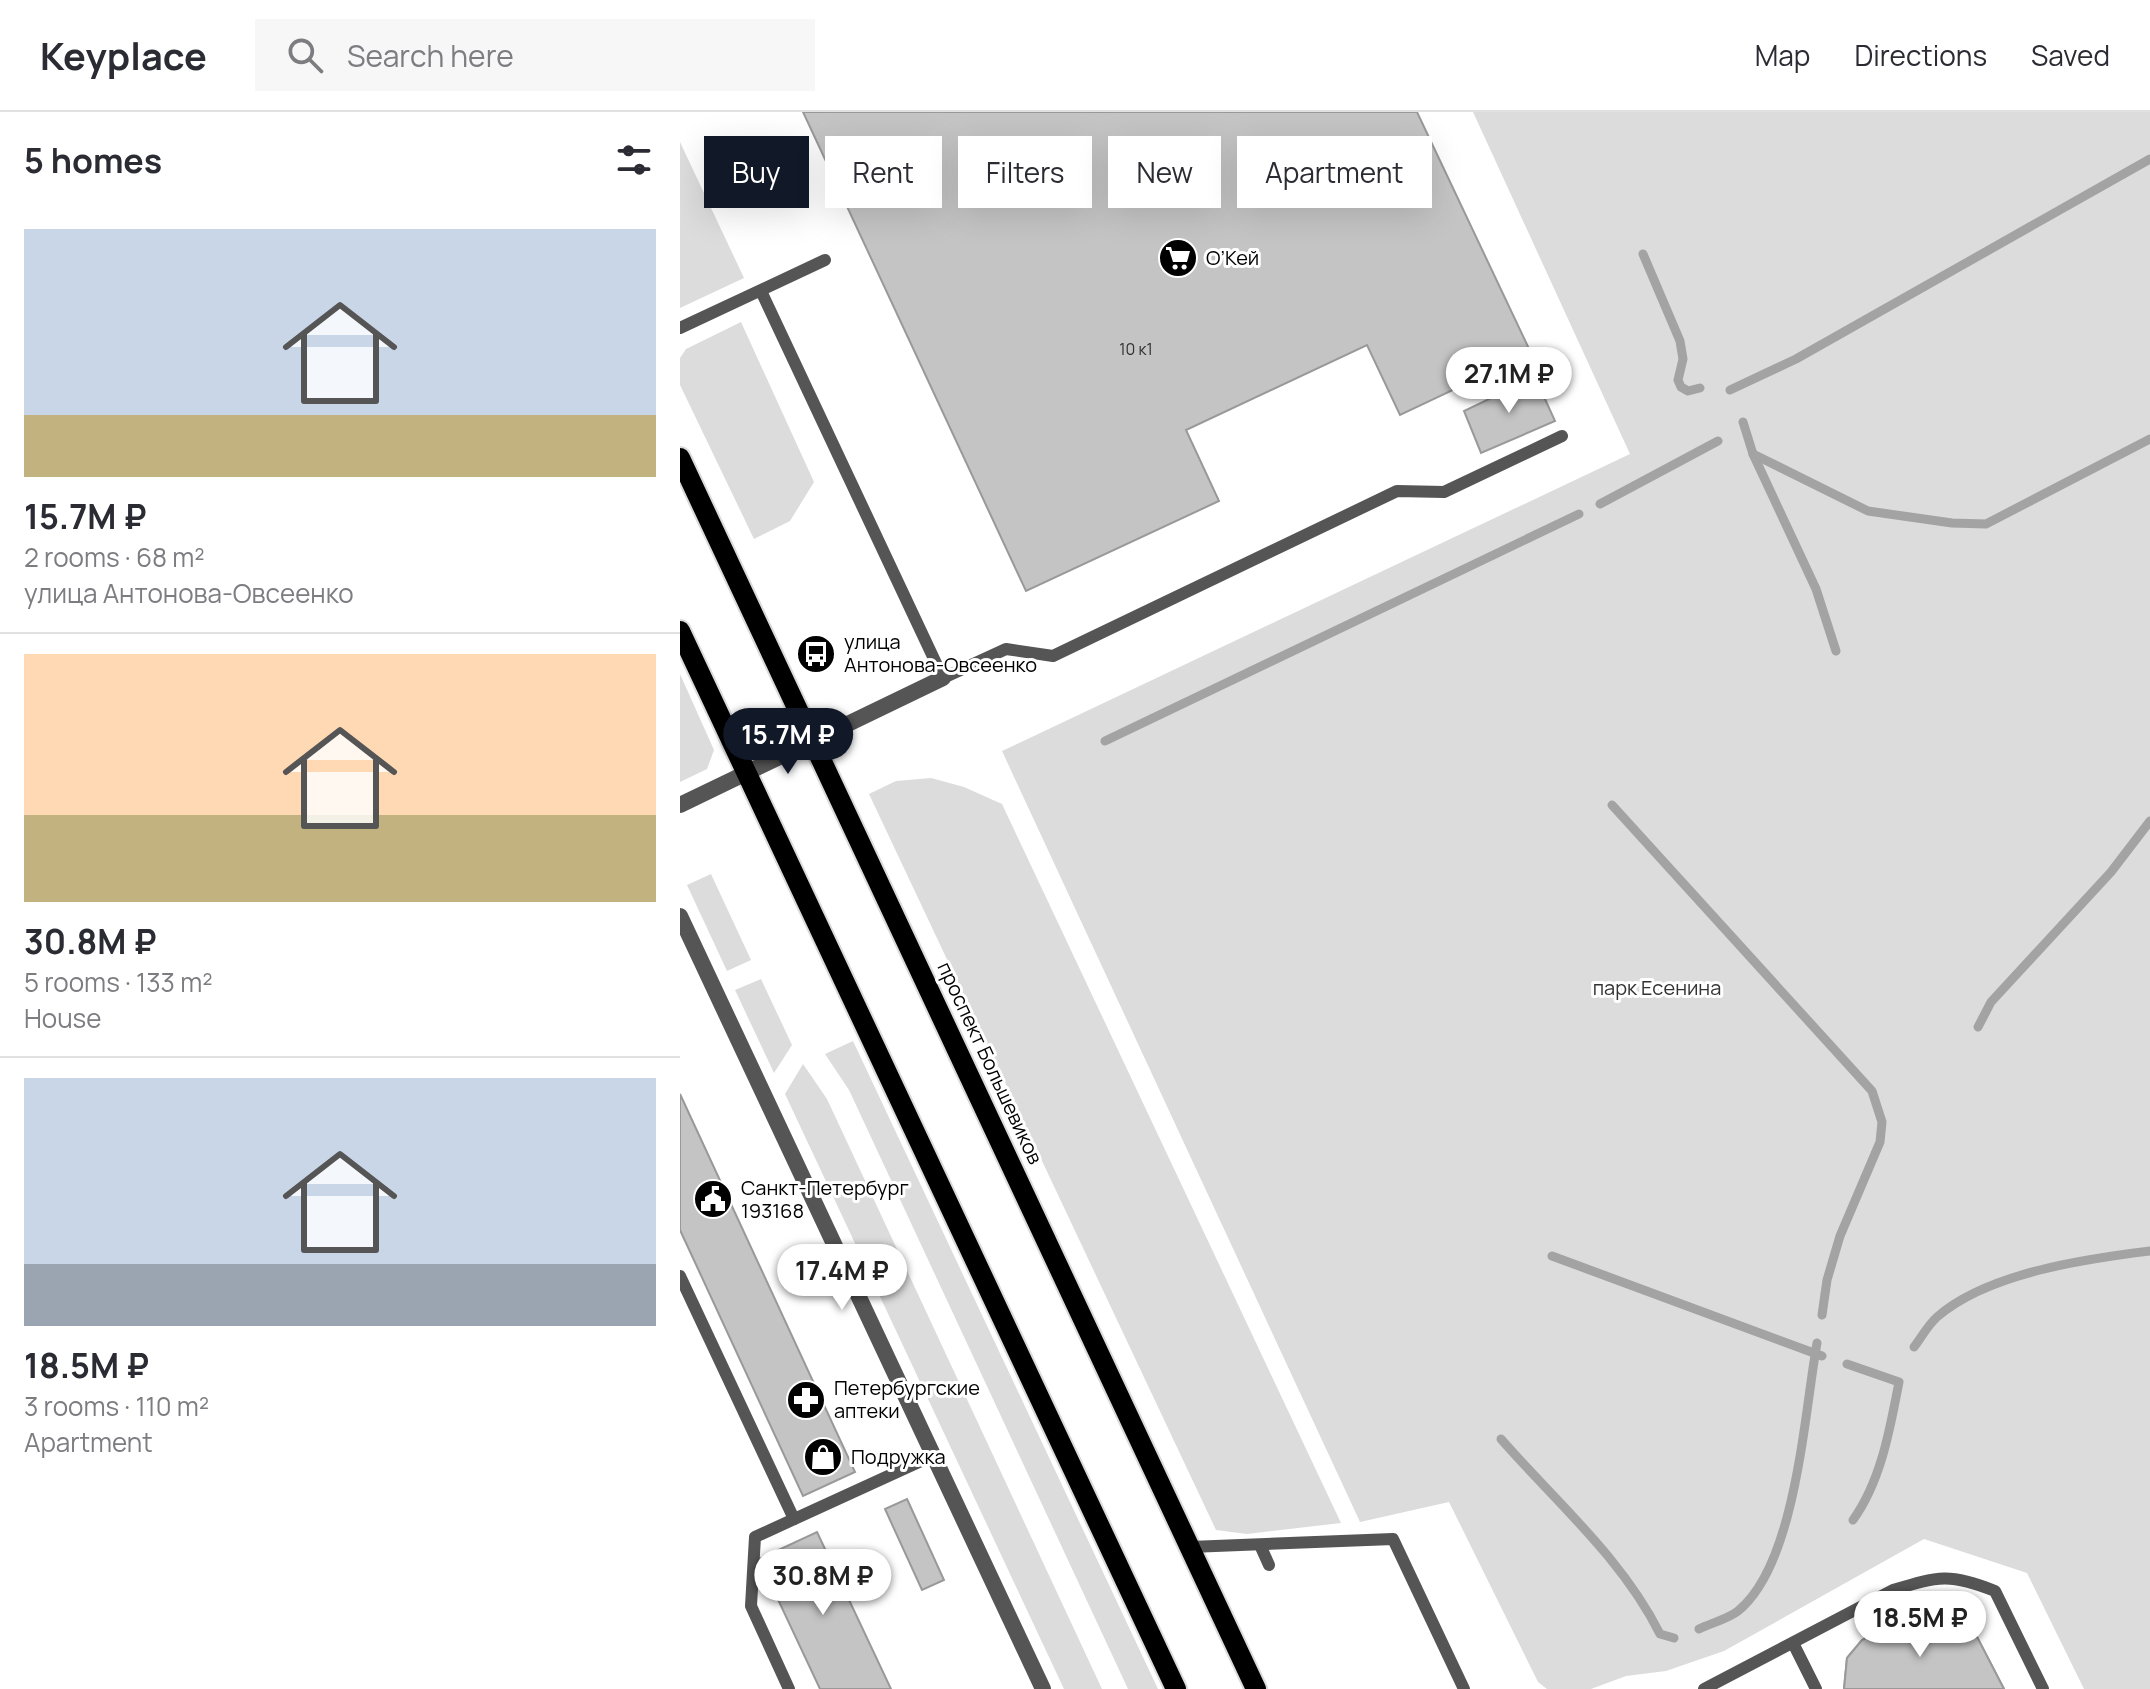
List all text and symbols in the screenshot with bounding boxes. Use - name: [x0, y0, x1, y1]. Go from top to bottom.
- search box: [255, 19, 815, 91]
- text: Keyplace: [40, 29, 207, 81]
- icon: search: [283, 33, 327, 77]
- text: Search here: [347, 35, 514, 76]
- text: Map: [1755, 36, 1810, 74]
- text: Directions: [1854, 36, 1987, 74]
- text: Saved: [2031, 36, 2110, 74]
- chip: Buy: [704, 136, 809, 208]
- chip: Rent: [825, 136, 942, 208]
- chip: Filters: [958, 136, 1092, 208]
- chip: New: [1108, 136, 1221, 208]
- chip: Apartment: [1237, 136, 1432, 208]
- text: 5 homes: [24, 137, 162, 183]
- icon: filters: [612, 138, 656, 182]
- supermarket icon: О’Кей: [1157, 237, 1199, 279]
- place label: О’Кей: [1206, 244, 1259, 271]
- icon: home: [268, 281, 412, 425]
- house number: 10 к1: [1119, 338, 1153, 360]
- pin: 27.1M ₽: [1435, 347, 1583, 415]
- text: 27.1M ₽: [1464, 355, 1554, 391]
- text: 15.7M ₽: [24, 493, 146, 539]
- text: 2 rooms · 68 m²: [24, 539, 205, 575]
- text: улица Антонова-Овсеенко: [24, 575, 354, 611]
- place label: улица Антонова-Овсеенко: [844, 628, 1037, 678]
- bus stop icon: улица Антонова-Овсеенко: [795, 633, 837, 675]
- icon: home: [268, 706, 412, 850]
- pin: 15.7M ₽: [714, 708, 862, 776]
- text: 15.7M ₽: [741, 716, 835, 752]
- text: 30.8M ₽: [24, 918, 156, 964]
- street label: проспект Большевиков: [932, 957, 1049, 1169]
- text: 5 rooms · 133 m²: [24, 964, 213, 1000]
- park label: парк Есенина: [1593, 974, 1721, 1001]
- text: House: [24, 1000, 101, 1036]
- icon: home: [268, 1130, 412, 1274]
- place label: Санкт-Петербург 193168: [741, 1174, 909, 1224]
- public building icon: Санкт-Петербург 193168: [692, 1178, 734, 1220]
- pin: 17.4M ₽: [768, 1244, 916, 1312]
- text: 17.4M ₽: [795, 1252, 889, 1288]
- text: 18.5M ₽: [24, 1342, 149, 1388]
- place label: Петербургские аптеки: [834, 1374, 980, 1424]
- pharmacy icon: Петербургские аптеки: [785, 1379, 827, 1421]
- text: 3 rooms · 110 m²: [24, 1388, 209, 1424]
- text: Apartment: [24, 1424, 153, 1460]
- shop icon: Подружка: [802, 1436, 844, 1478]
- place label: Подружка: [851, 1443, 946, 1470]
- pin: 30.8M ₽: [749, 1549, 897, 1617]
- text: 30.8M ₽: [772, 1557, 874, 1593]
- pin: 18.5M ₽: [1846, 1591, 1994, 1659]
- text: 18.5M ₽: [1872, 1599, 1968, 1635]

